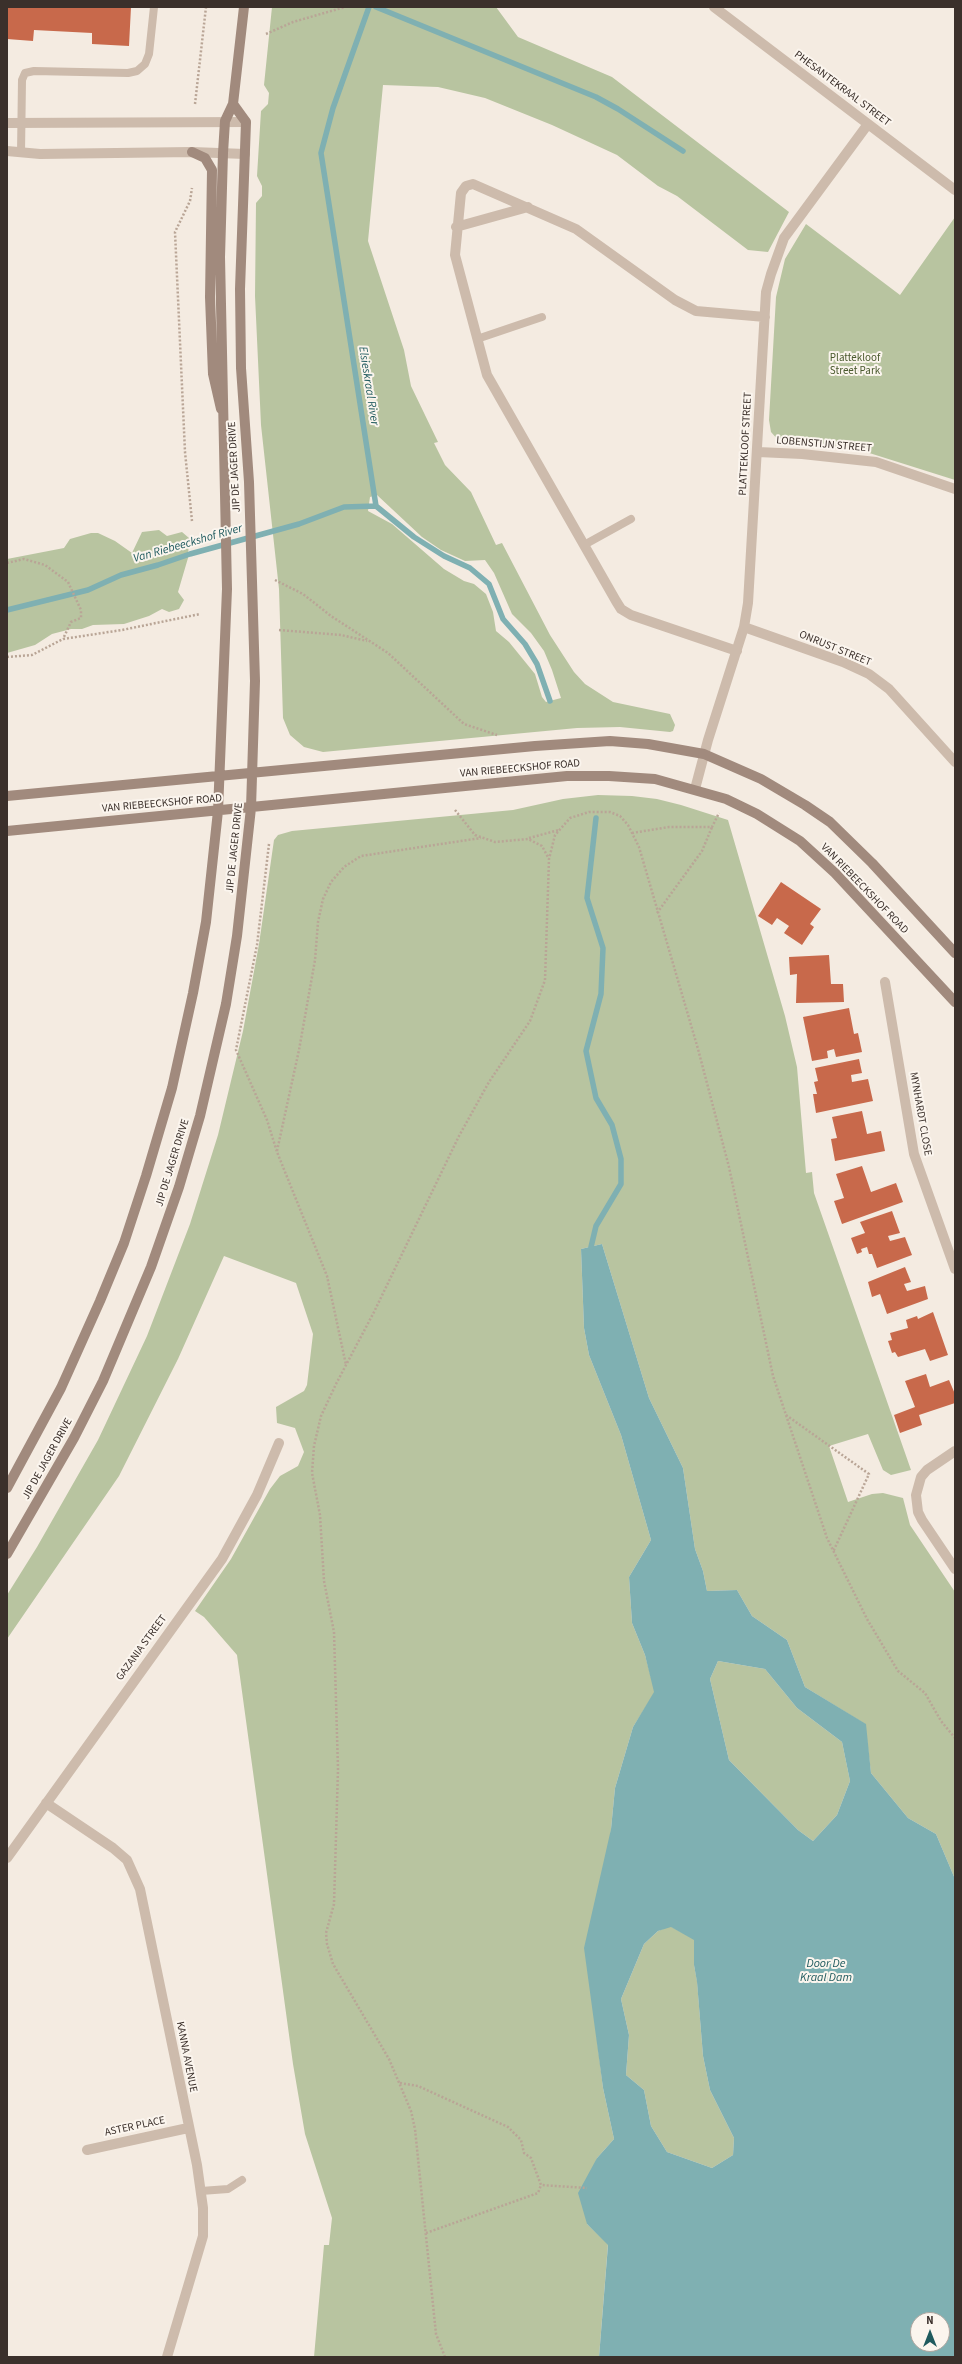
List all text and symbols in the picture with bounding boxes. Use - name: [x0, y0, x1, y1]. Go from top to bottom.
- street label: PHESANTEKRAAL STREET: [791, 48, 893, 130]
- water label: Elsieskraal River: [355, 345, 381, 427]
- park label: Plattekloof Street Park: [830, 352, 880, 378]
- street label: PLATTEKLOOF STREET: [737, 392, 755, 496]
- street label: JIP DE JAGER DRIVE: [226, 421, 244, 513]
- street label: LOBENSTIJN STREET: [776, 434, 872, 456]
- water label: Van Riebeeckshof River: [132, 522, 244, 566]
- street label: ONRUST STREET: [797, 629, 873, 669]
- street label: VAN RIEBEECKSHOF ROAD: [459, 757, 581, 781]
- street label: VAN RIEBEECKSHOF ROAD: [101, 792, 223, 816]
- street label: JIP DE JAGER DRIVE: [224, 802, 246, 894]
- street label: VAN RIEBEECKSHOF ROAD: [817, 841, 911, 937]
- street label: MYNHARDT CLOSE: [906, 1071, 934, 1157]
- street label: JIP DE JAGER DRIVE: [153, 1118, 193, 1208]
- street label: JIP DE JAGER DRIVE: [20, 1416, 76, 1502]
- street label: GAZANIA STREET: [114, 1613, 170, 1683]
- water label: Door De Kraal Dam: [800, 1957, 852, 1985]
- street label: KANNA AVENUE: [173, 2020, 199, 2094]
- street label: ASTER PLACE: [104, 2114, 166, 2140]
- north arrow: [910, 2312, 950, 2352]
- text: N: [926, 2313, 934, 2328]

